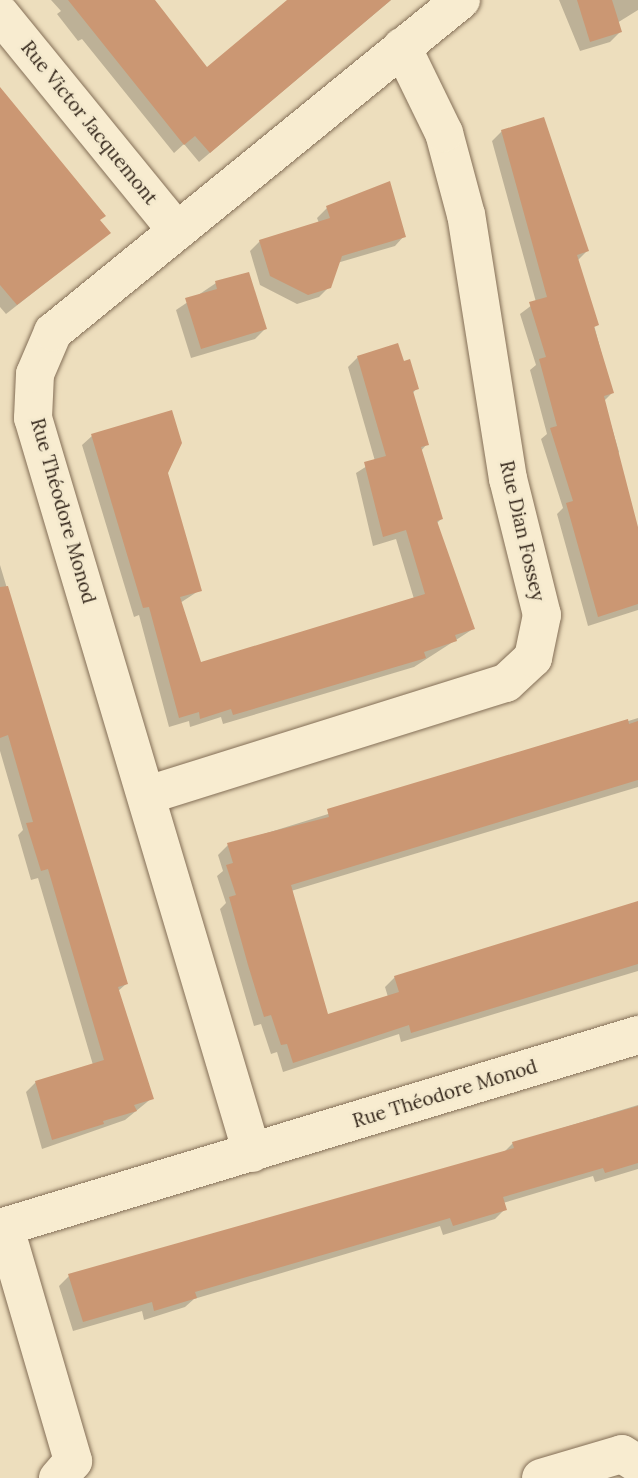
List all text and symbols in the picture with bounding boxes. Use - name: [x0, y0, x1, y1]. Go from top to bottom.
- street label: Rue Victor Jacquemont: [16, 37, 162, 209]
- street label: Rue Théodore Monod: [26, 416, 100, 606]
- street label: Rue Dian Fossey: [495, 459, 549, 603]
- street label: Rue Théodore Monod: [350, 1055, 540, 1133]

